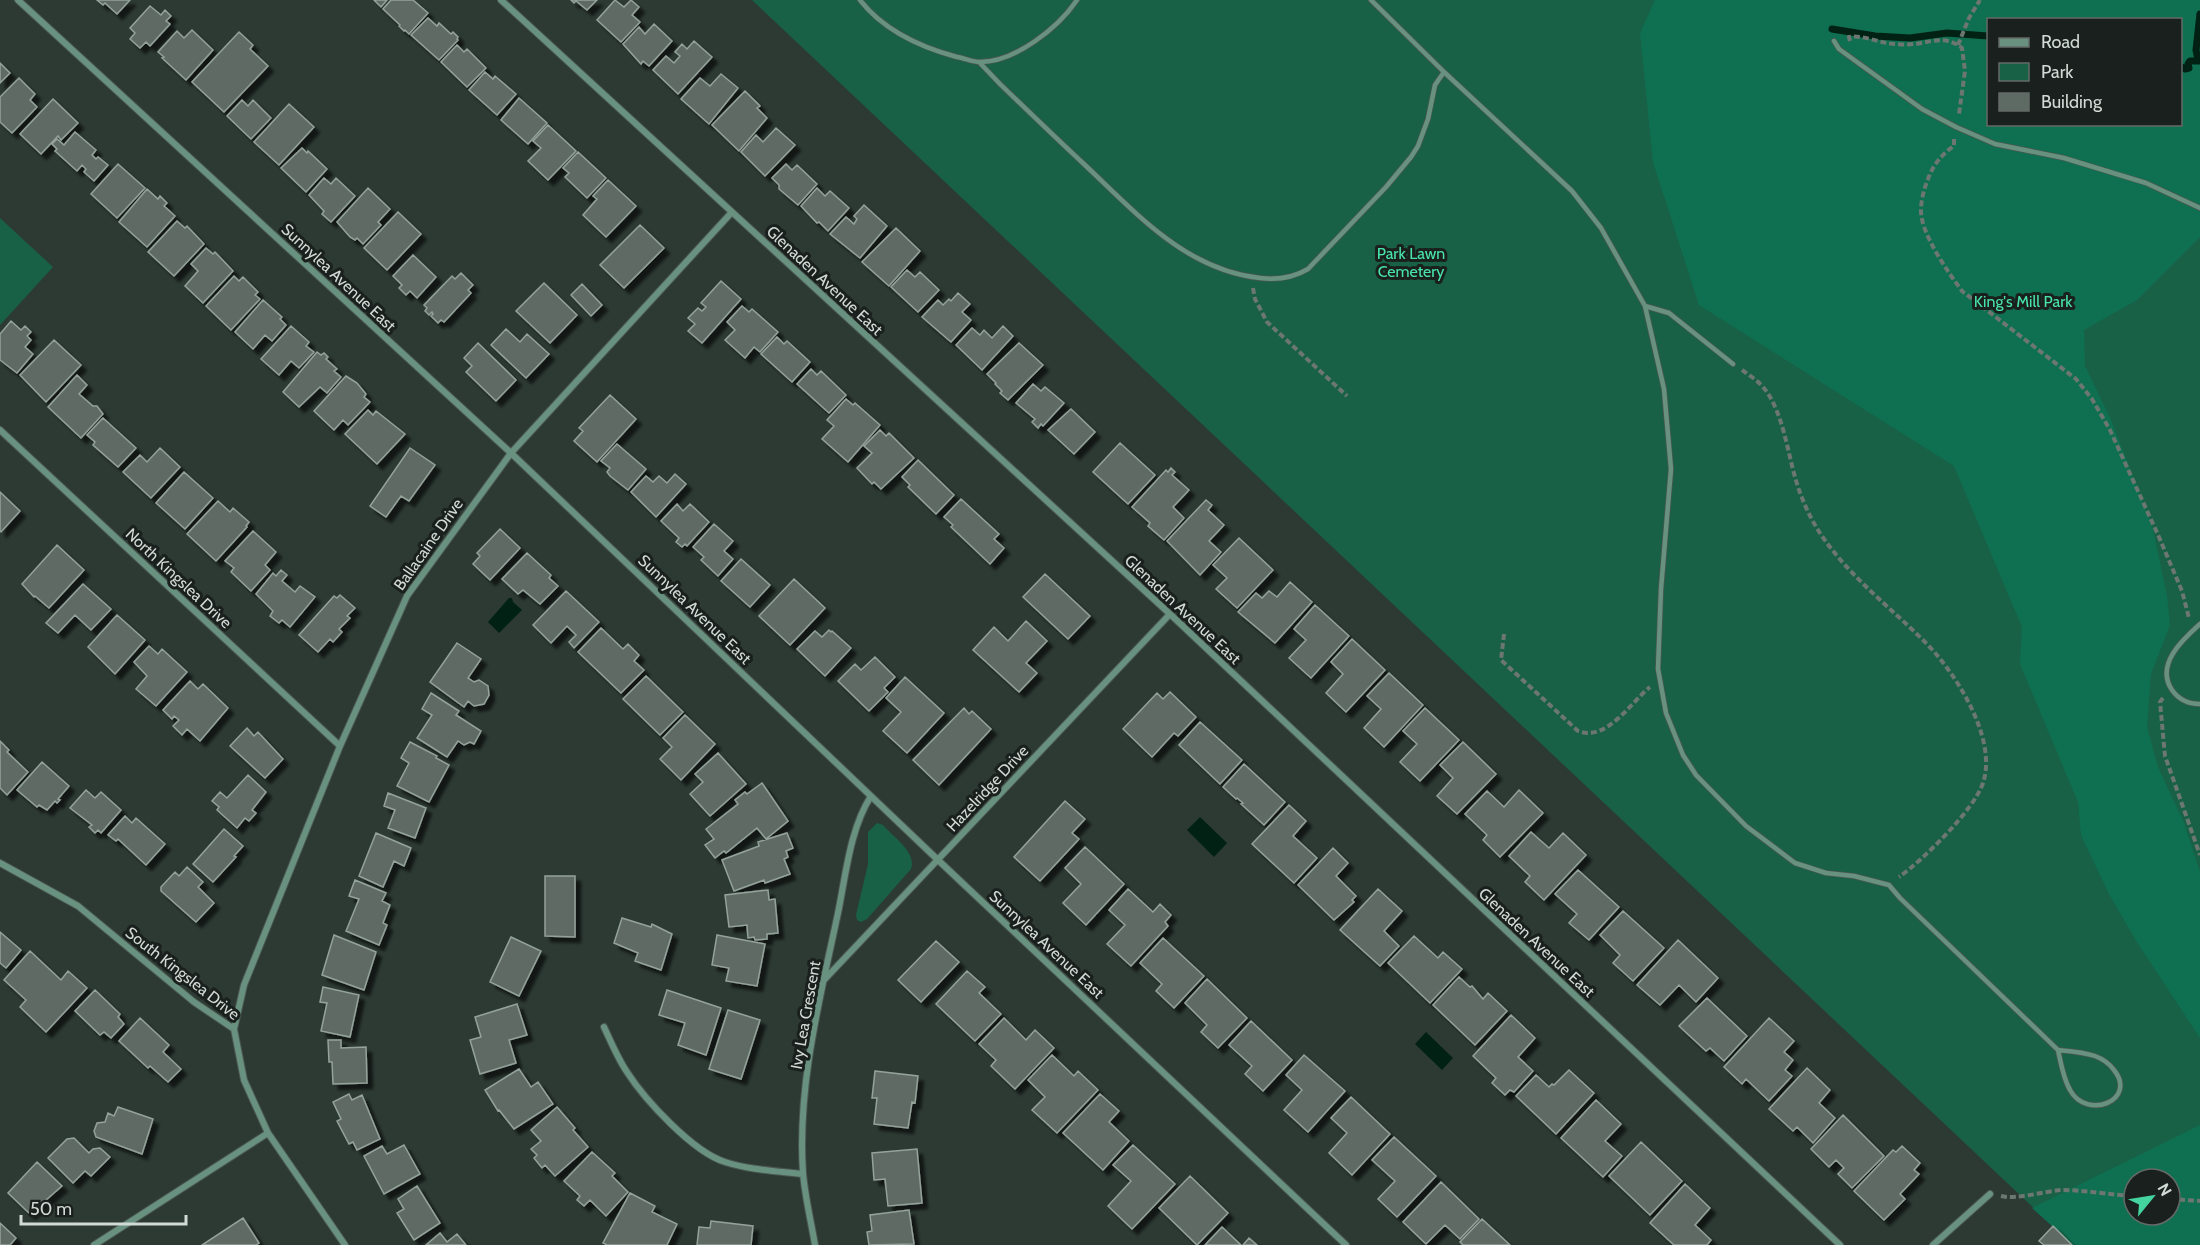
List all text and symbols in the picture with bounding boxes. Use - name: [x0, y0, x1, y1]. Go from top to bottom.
- legend: [1987, 18, 2182, 126]
- text: Road: [2041, 31, 2080, 53]
- text: Park: [2041, 61, 2074, 83]
- text: Building: [2041, 91, 2103, 113]
- street label: Sunnylea Avenue East: [278, 219, 400, 336]
- street label: Glenaden Avenue East: [763, 222, 887, 339]
- park label: Park Lawn Cemetery: [1377, 244, 1445, 281]
- park label: King's Mill Park: [1974, 292, 2073, 311]
- street label: Ballacaine Drive: [390, 495, 467, 594]
- street label: North Kingslea Drive: [122, 524, 236, 632]
- street label: Sunnylea Avenue East: [634, 551, 755, 669]
- street label: Glenaden Avenue East: [1121, 551, 1245, 668]
- street label: Hazelridge Drive: [943, 741, 1032, 835]
- street label: Glenaden Avenue East: [1475, 884, 1599, 1001]
- street label: Sunnylea Avenue East: [986, 886, 1108, 1003]
- street label: South Kingslea Drive: [122, 923, 244, 1024]
- street label: Ivy Lea Crescent: [787, 959, 824, 1071]
- north arrow: [2122, 1167, 2182, 1227]
- text: N: [2154, 1180, 2176, 1199]
- scale bar: [21, 1188, 186, 1226]
- text: 50 m: [30, 1198, 72, 1220]

